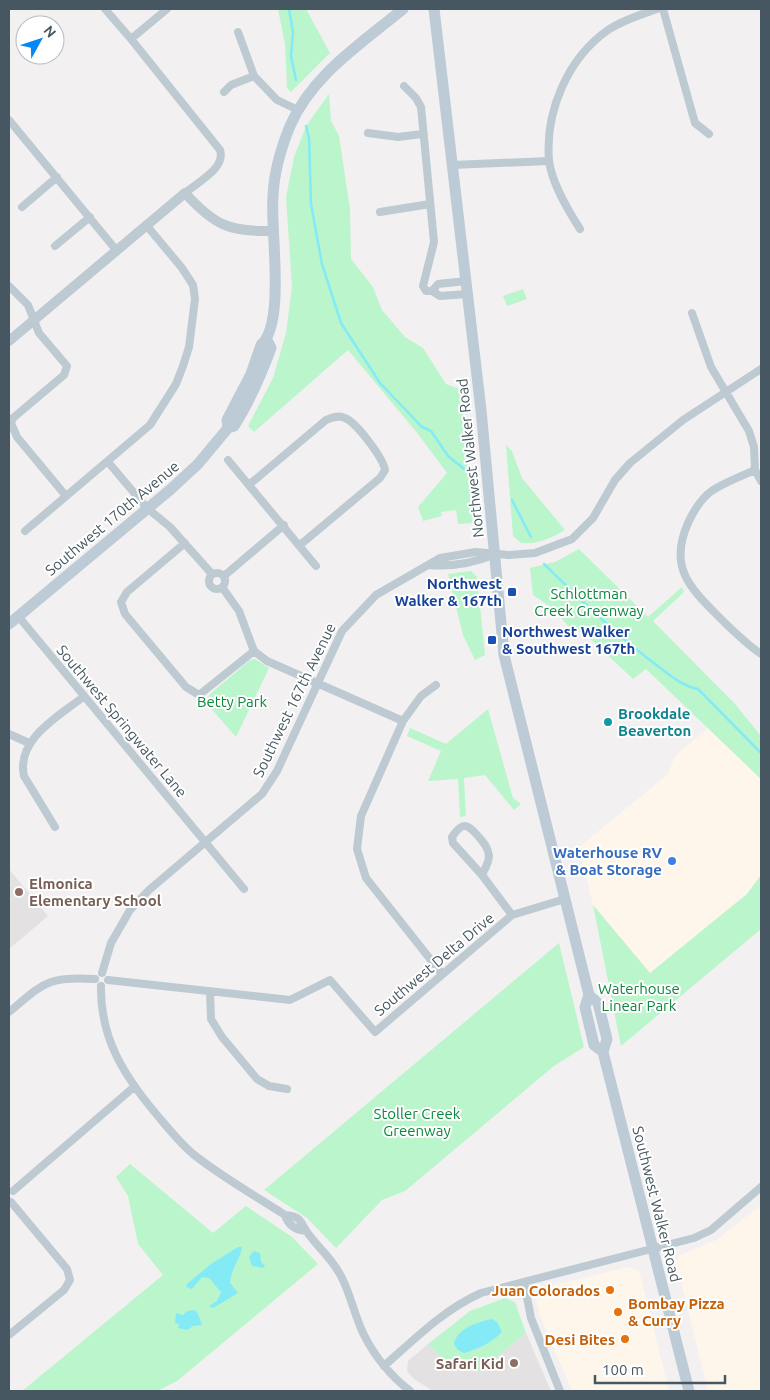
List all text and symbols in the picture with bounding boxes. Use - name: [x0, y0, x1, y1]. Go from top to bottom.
- north arrow: [15, 15, 65, 65]
- text: N: [40, 22, 59, 41]
- street label: Northwest Walker Road: [453, 378, 487, 538]
- street label: Southwest 170th Avenue: [42, 457, 182, 579]
- place label: Northwest Walker & 167th: [395, 575, 503, 609]
- park label: Schlottman Creek Greenway: [534, 585, 644, 619]
- marker: Northwest Walker & 167th: [506, 586, 518, 598]
- street label: Southwest 167th Avenue: [249, 620, 339, 780]
- place label: Northwest Walker & Southwest 167th: [502, 623, 635, 657]
- marker: Northwest Walker & Southwest 167th: [486, 634, 498, 646]
- street label: Southwest Springwater Lane: [53, 641, 191, 801]
- park label: Betty Park: [197, 693, 267, 710]
- place label: Brookdale Beaverton: [618, 705, 691, 739]
- marker: Brookdale Beaverton: [602, 716, 614, 728]
- place label: Waterhouse RV & Boat Storage: [553, 844, 662, 878]
- marker: Waterhouse RV & Boat Storage: [666, 855, 678, 867]
- place label: Elmonica Elementary School: [29, 875, 162, 909]
- marker: Elmonica Elementary School: [13, 886, 25, 898]
- street label: Southwest Delta Drive: [371, 909, 497, 1019]
- park label: Waterhouse Linear Park: [598, 980, 680, 1014]
- park label: Stoller Creek Greenway: [374, 1105, 461, 1139]
- street label: Southwest Walker Road: [629, 1124, 685, 1284]
- place label: Juan Colorados: [492, 1282, 600, 1299]
- marker: Juan Colorados: [604, 1284, 616, 1296]
- place label: Bombay Pizza & Curry: [628, 1295, 725, 1329]
- marker: Bombay Pizza & Curry: [612, 1306, 624, 1318]
- place label: Desi Bites: [545, 1331, 615, 1348]
- marker: Desi Bites: [619, 1333, 631, 1345]
- scale bar: [595, 1352, 725, 1384]
- place label: Safari Kid: [436, 1355, 504, 1372]
- marker: Safari Kid: [508, 1357, 520, 1369]
- text: 100 m: [602, 1361, 644, 1378]

